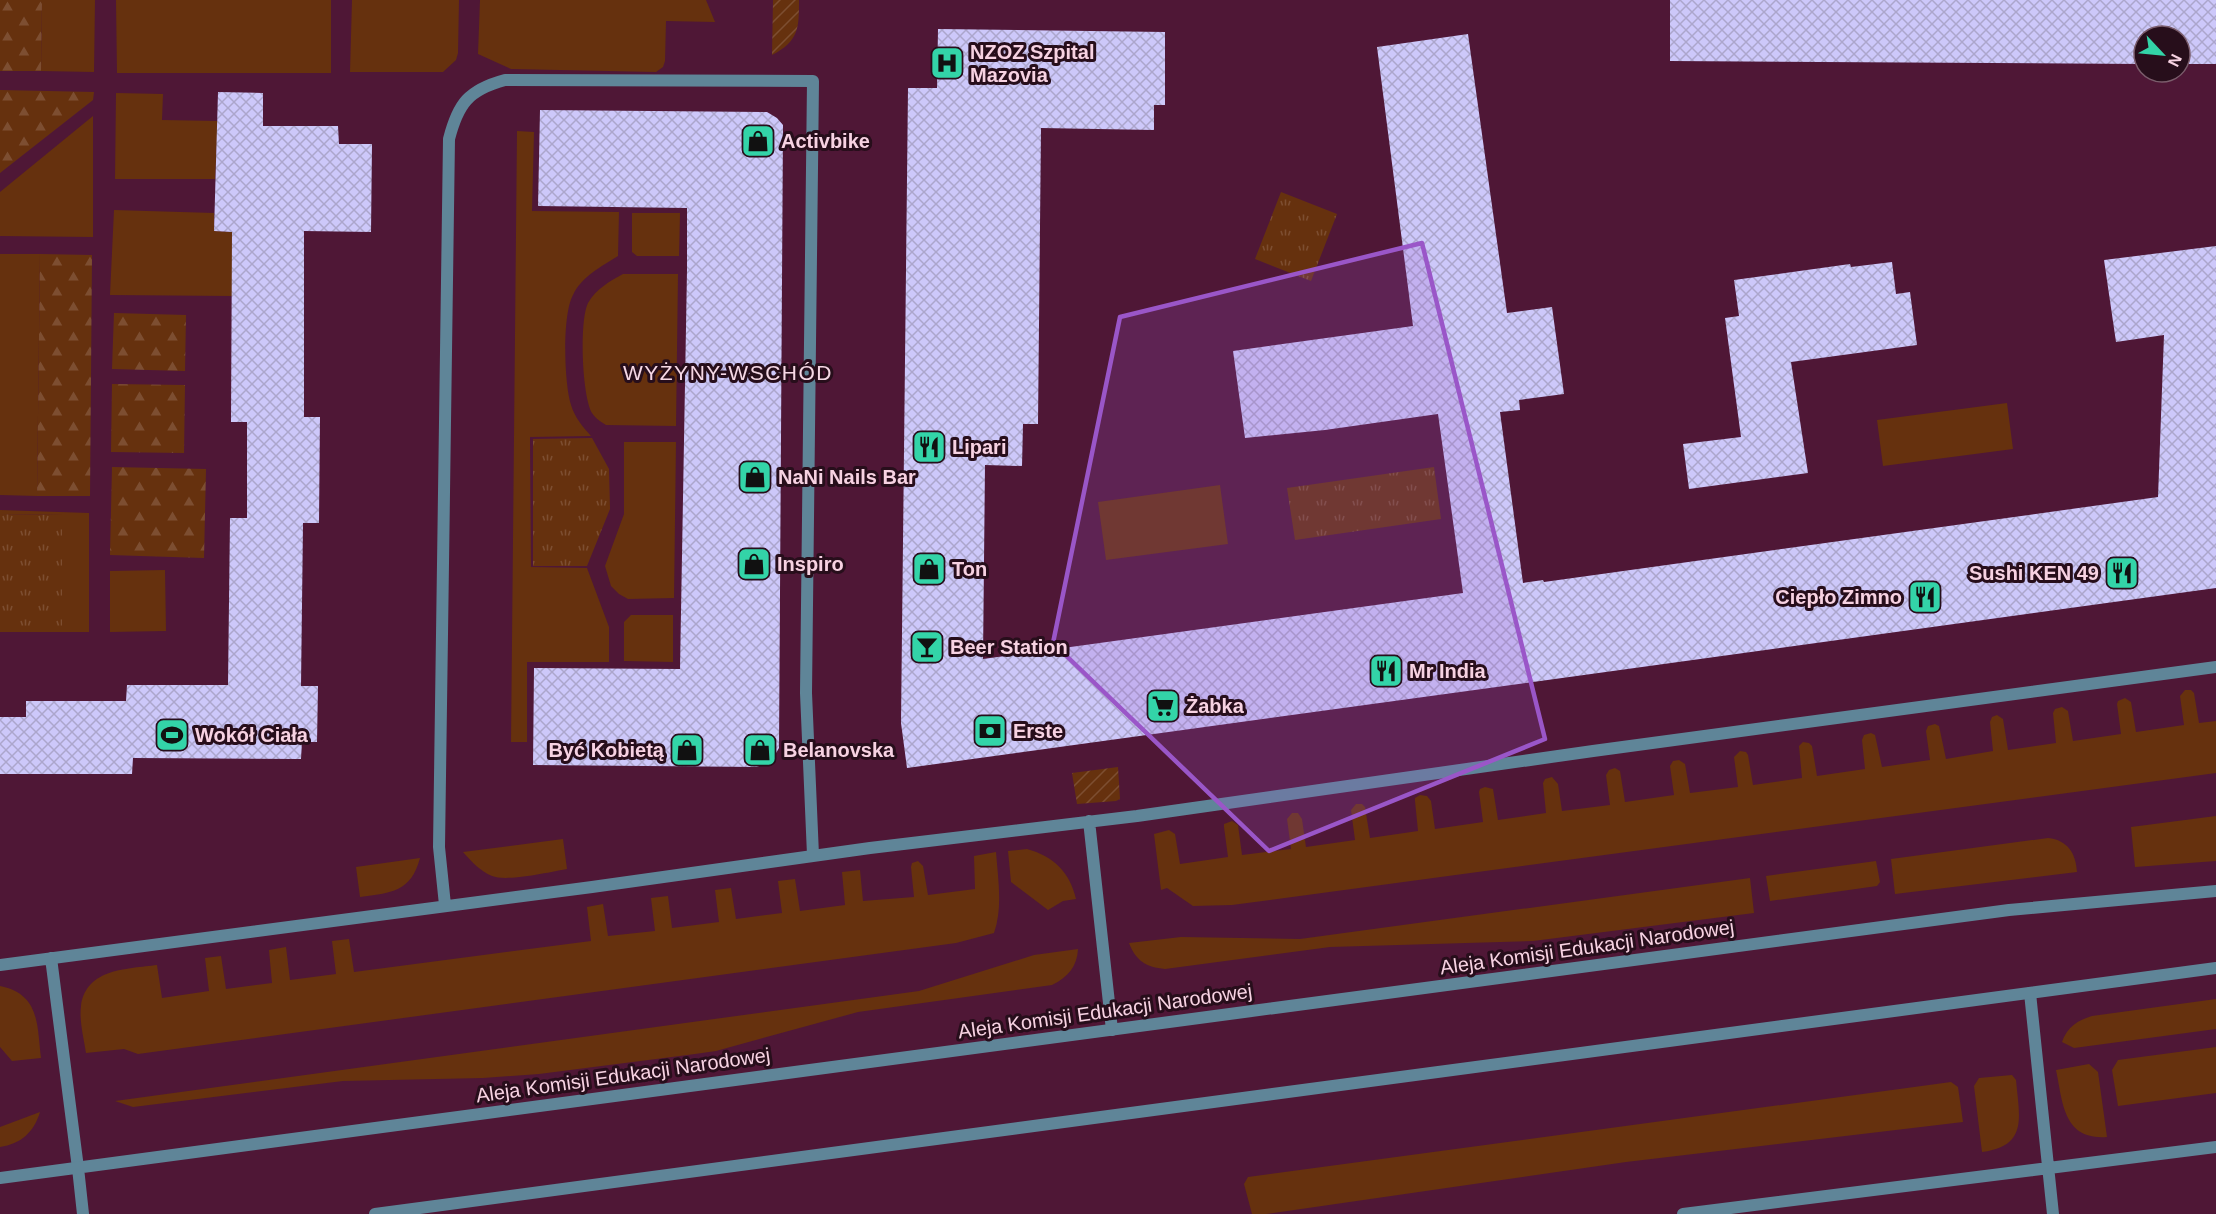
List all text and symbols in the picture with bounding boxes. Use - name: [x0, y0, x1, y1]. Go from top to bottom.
- north arrow: [2132, 24, 2192, 84]
- place label: NZOZ Szpital Mazovia: [970, 41, 1094, 86]
- hospital icon: NZOZ Szpital Mazovia: [929, 45, 965, 81]
- text: N: [2165, 51, 2185, 69]
- shop icon: Activbike: [740, 123, 776, 159]
- place label: Activbike: [781, 130, 870, 152]
- district label: WYŻYNY-WSCHÓD: [623, 361, 833, 384]
- restaurant icon: Lipari: [911, 429, 947, 465]
- place label: Lipari: [952, 436, 1006, 458]
- shop icon: NaNi Nails Bar: [737, 459, 773, 495]
- place label: NaNi Nails Bar: [778, 466, 916, 488]
- shop icon: Inspiro: [736, 546, 772, 582]
- shop icon: Ton: [911, 551, 947, 587]
- place label: Inspiro: [777, 553, 844, 575]
- restaurant icon: Sushi KEN 49: [2104, 555, 2140, 591]
- place label: Ton: [952, 558, 987, 580]
- place label: Sushi KEN 49: [1969, 562, 2099, 584]
- restaurant icon: Ciepło Zimno: [1907, 579, 1943, 615]
- place label: Ciepło Zimno: [1775, 586, 1902, 608]
- bar icon: Beer Station: [909, 629, 945, 665]
- place label: Beer Station: [950, 636, 1068, 658]
- restaurant icon: Mr India: [1368, 653, 1404, 689]
- place label: Mr India: [1409, 660, 1487, 682]
- supermarket icon: Żabka: [1145, 688, 1181, 724]
- place label: Żabka: [1186, 695, 1245, 717]
- bank icon: Erste: [972, 713, 1008, 749]
- sports icon: Wokół Ciała: [154, 717, 190, 753]
- place label: Erste: [1013, 720, 1063, 742]
- place label: Wokół Ciała: [195, 724, 309, 746]
- shop icon: Być Kobietą: [669, 732, 705, 768]
- shop icon: Belanovska: [742, 732, 778, 768]
- place label: Być Kobietą: [548, 739, 665, 761]
- place label: Belanovska: [783, 739, 895, 761]
- street label: Aleja Komisji Edukacji Narodowej: [1439, 915, 1735, 979]
- street label: Aleja Komisji Edukacji Narodowej: [957, 979, 1253, 1043]
- street label: Aleja Komisji Edukacji Narodowej: [475, 1043, 771, 1107]

